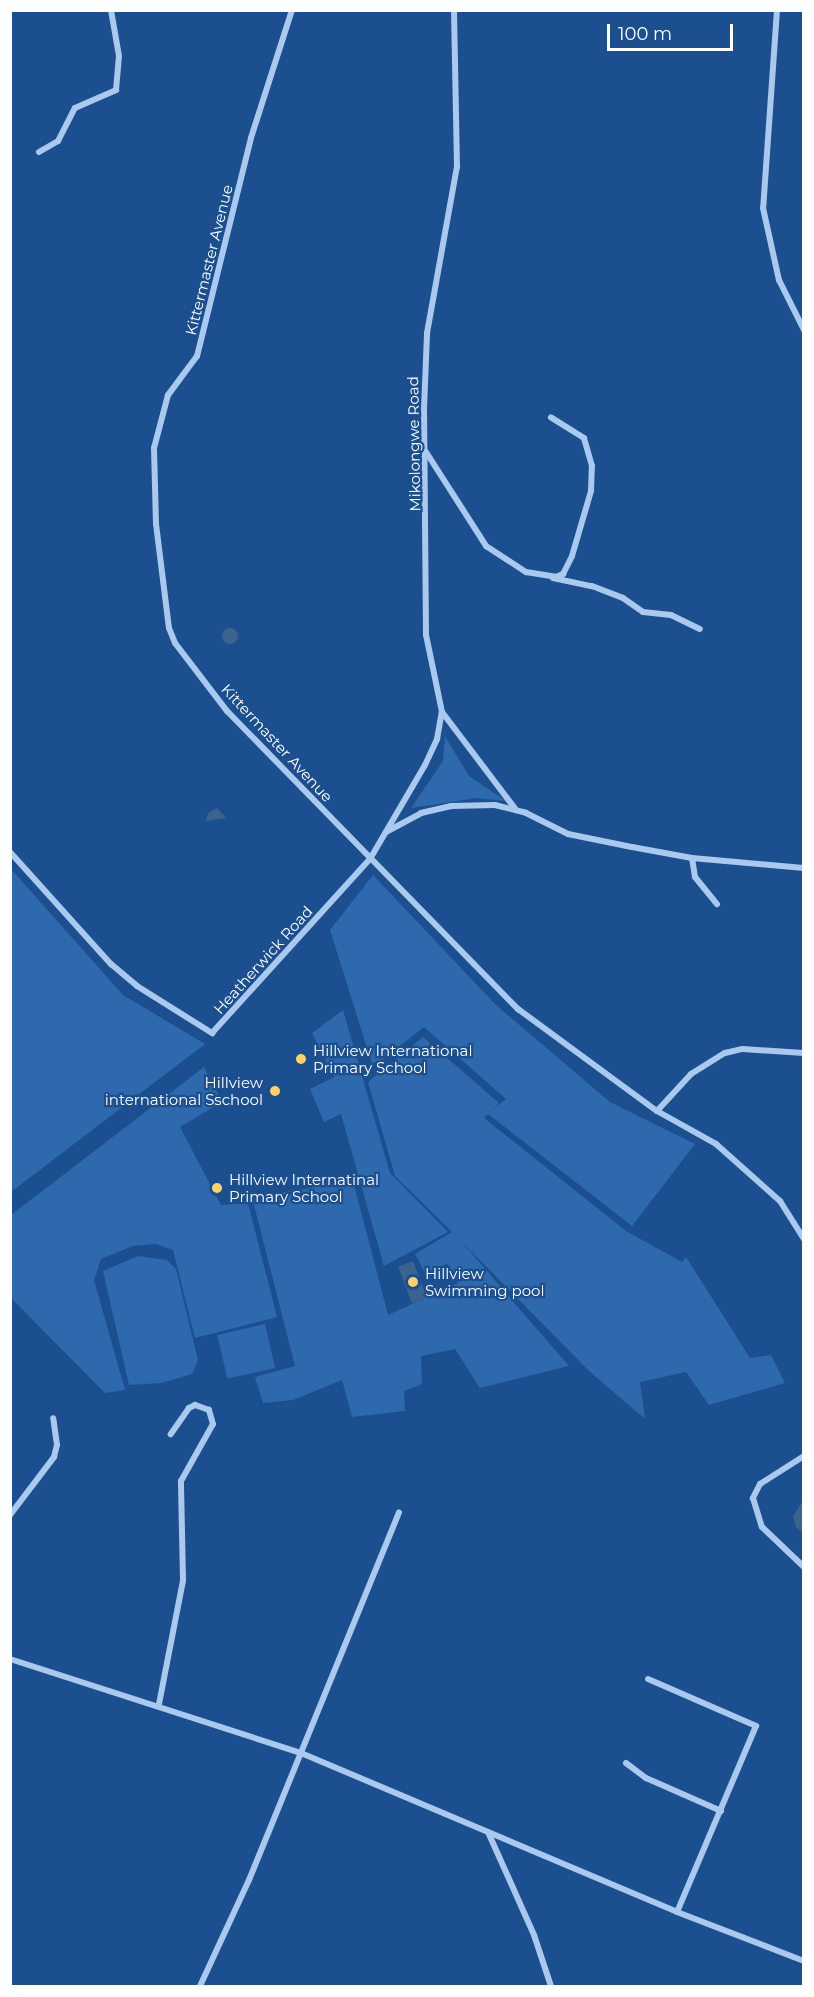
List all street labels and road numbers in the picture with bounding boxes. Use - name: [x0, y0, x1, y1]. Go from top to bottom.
- street label: Kittermaster Avenue: [182, 183, 236, 337]
- street label: Mikolongwe Road: [404, 376, 424, 512]
- street label: Kittermaster Avenue: [218, 680, 336, 806]
- street label: Heatherwick Road: [210, 902, 316, 1018]

